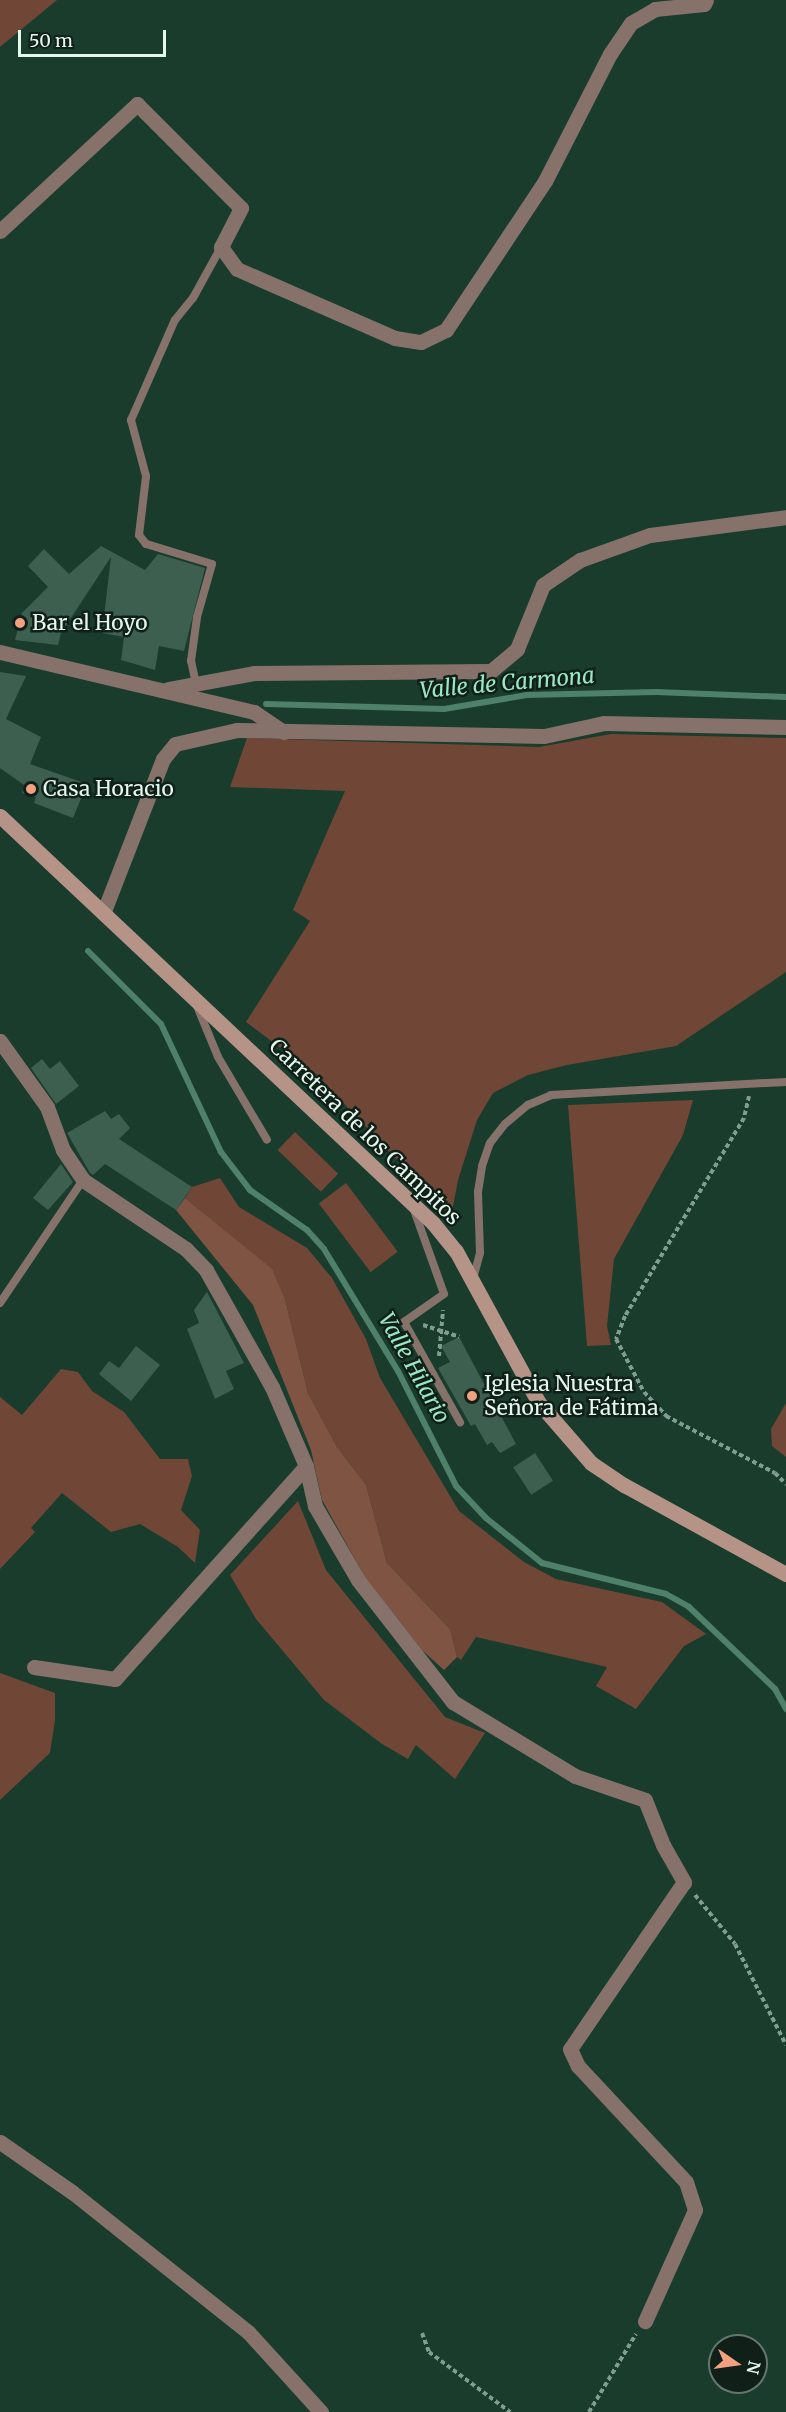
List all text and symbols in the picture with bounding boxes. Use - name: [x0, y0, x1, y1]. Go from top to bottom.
- scale bar: [21, 18, 170, 56]
- text: 50 m: [29, 29, 73, 52]
- place label: Bar el Hoyo: [32, 610, 148, 636]
- marker: Bar el Hoyo: [13, 616, 27, 630]
- water label: Valle de Carmona: [418, 662, 596, 704]
- place label: Casa Horacio: [43, 776, 174, 802]
- marker: Casa Horacio: [24, 782, 38, 796]
- street label: Carretera de los Campitos: [264, 1034, 466, 1230]
- water label: Valle Hilario: [373, 1308, 455, 1428]
- place label: Iglesia Nuestra Señora de Fátima: [484, 1371, 658, 1421]
- marker: Iglesia Nuestra Señora de Fátima: [465, 1389, 479, 1403]
- north arrow: [708, 2334, 768, 2394]
- text: N: [742, 2359, 765, 2376]

